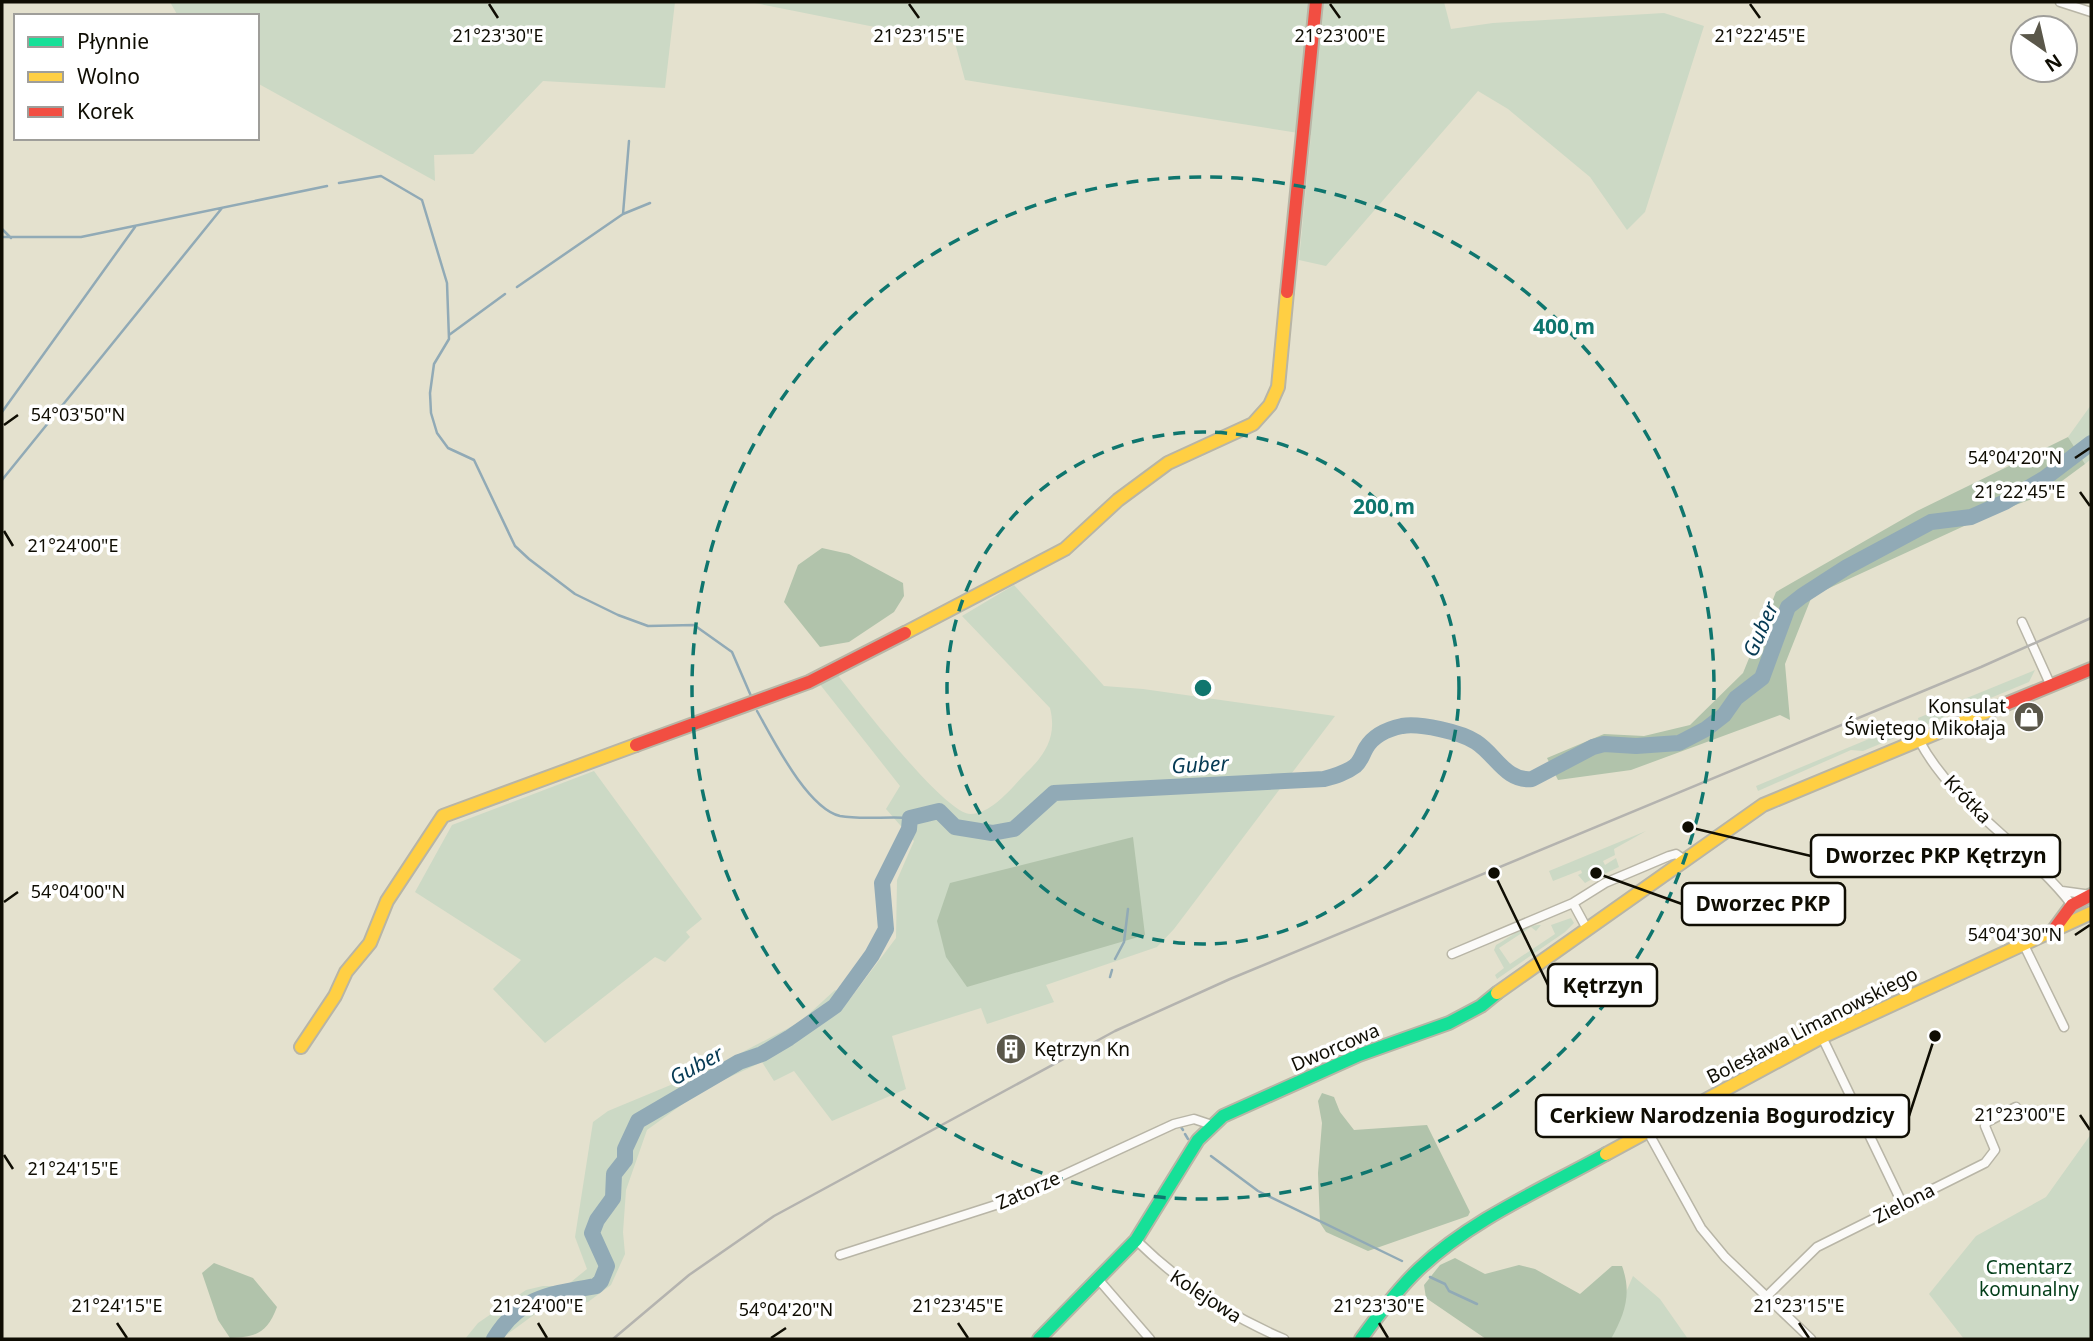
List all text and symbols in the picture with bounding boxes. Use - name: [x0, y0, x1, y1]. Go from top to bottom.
- legend: [14, 14, 259, 140]
- north arrow: [2009, 14, 2079, 84]
- text: 21°23'30"E: [453, 23, 543, 47]
- text: 21°23'15"E: [874, 23, 964, 47]
- text: 21°23'00"E: [1295, 23, 1385, 47]
- text: 21°22'45"E: [1715, 23, 1805, 47]
- text: Płynnie: [77, 27, 149, 55]
- text: N: [2040, 48, 2067, 78]
- text: Wolno: [77, 62, 140, 90]
- text: Korek: [77, 97, 135, 125]
- text: 400 m: [1533, 312, 1595, 340]
- text: 54°03'50"N: [31, 402, 125, 426]
- text: 54°04'20"N: [1968, 445, 2062, 469]
- text: 21°22'45"E: [1975, 479, 2065, 503]
- text: 200 m: [1353, 492, 1415, 520]
- text: 21°24'00"E: [28, 533, 118, 557]
- water label: Guber: [1736, 596, 1785, 661]
- centre of rings: [1191, 676, 1215, 700]
- place label: Konsulat Świętego Mikołaja: [1844, 693, 2006, 741]
- shop icon: Konsulat Świętego Mikołaja: [2012, 700, 2046, 734]
- water label: Guber: [1171, 748, 1231, 779]
- street label: Krótka: [1938, 769, 1998, 829]
- callout: Dworzec PKP Kętrzyn: [1811, 835, 2060, 877]
- text: Dworzec PKP Kętrzyn: [1825, 841, 2047, 869]
- text: 54°04'00"N: [31, 879, 125, 903]
- callout: Dworzec PKP: [1682, 883, 1845, 925]
- text: Dworzec PKP: [1695, 889, 1831, 917]
- text: 54°04'30"N: [1968, 922, 2062, 946]
- street label: Bolesława Limanowskiego: [1702, 960, 1922, 1090]
- callout: Kętrzyn: [1548, 964, 1657, 1006]
- text: Kętrzyn: [1563, 971, 1643, 999]
- street label: Dworcowa: [1287, 1017, 1383, 1077]
- building icon: Kętrzyn Kn: [994, 1032, 1028, 1066]
- place label: Kętrzyn Kn: [1034, 1036, 1130, 1062]
- water label: Guber: [664, 1038, 729, 1091]
- callout: Cerkiew Narodzenia Bogurodzicy: [1536, 1095, 1909, 1137]
- text: Cerkiew Narodzenia Bogurodzicy: [1550, 1101, 1894, 1129]
- text: 21°23'00"E: [1975, 1102, 2065, 1126]
- text: 21°24'15"E: [28, 1156, 118, 1180]
- street label: Zatorze: [992, 1164, 1064, 1216]
- street label: Zielona: [1869, 1177, 1939, 1229]
- park label: Cmentarz komunalny: [1979, 1254, 2079, 1302]
- street label: Kolejowa: [1165, 1263, 1247, 1329]
- text: 21°24'15"E: [72, 1293, 162, 1317]
- text: 21°24'00"E: [493, 1293, 583, 1317]
- text: 21°23'45"E: [913, 1293, 1003, 1317]
- text: 21°23'30"E: [1334, 1293, 1424, 1317]
- text: 21°23'15"E: [1754, 1293, 1844, 1317]
- text: 54°04'20"N: [739, 1297, 833, 1321]

